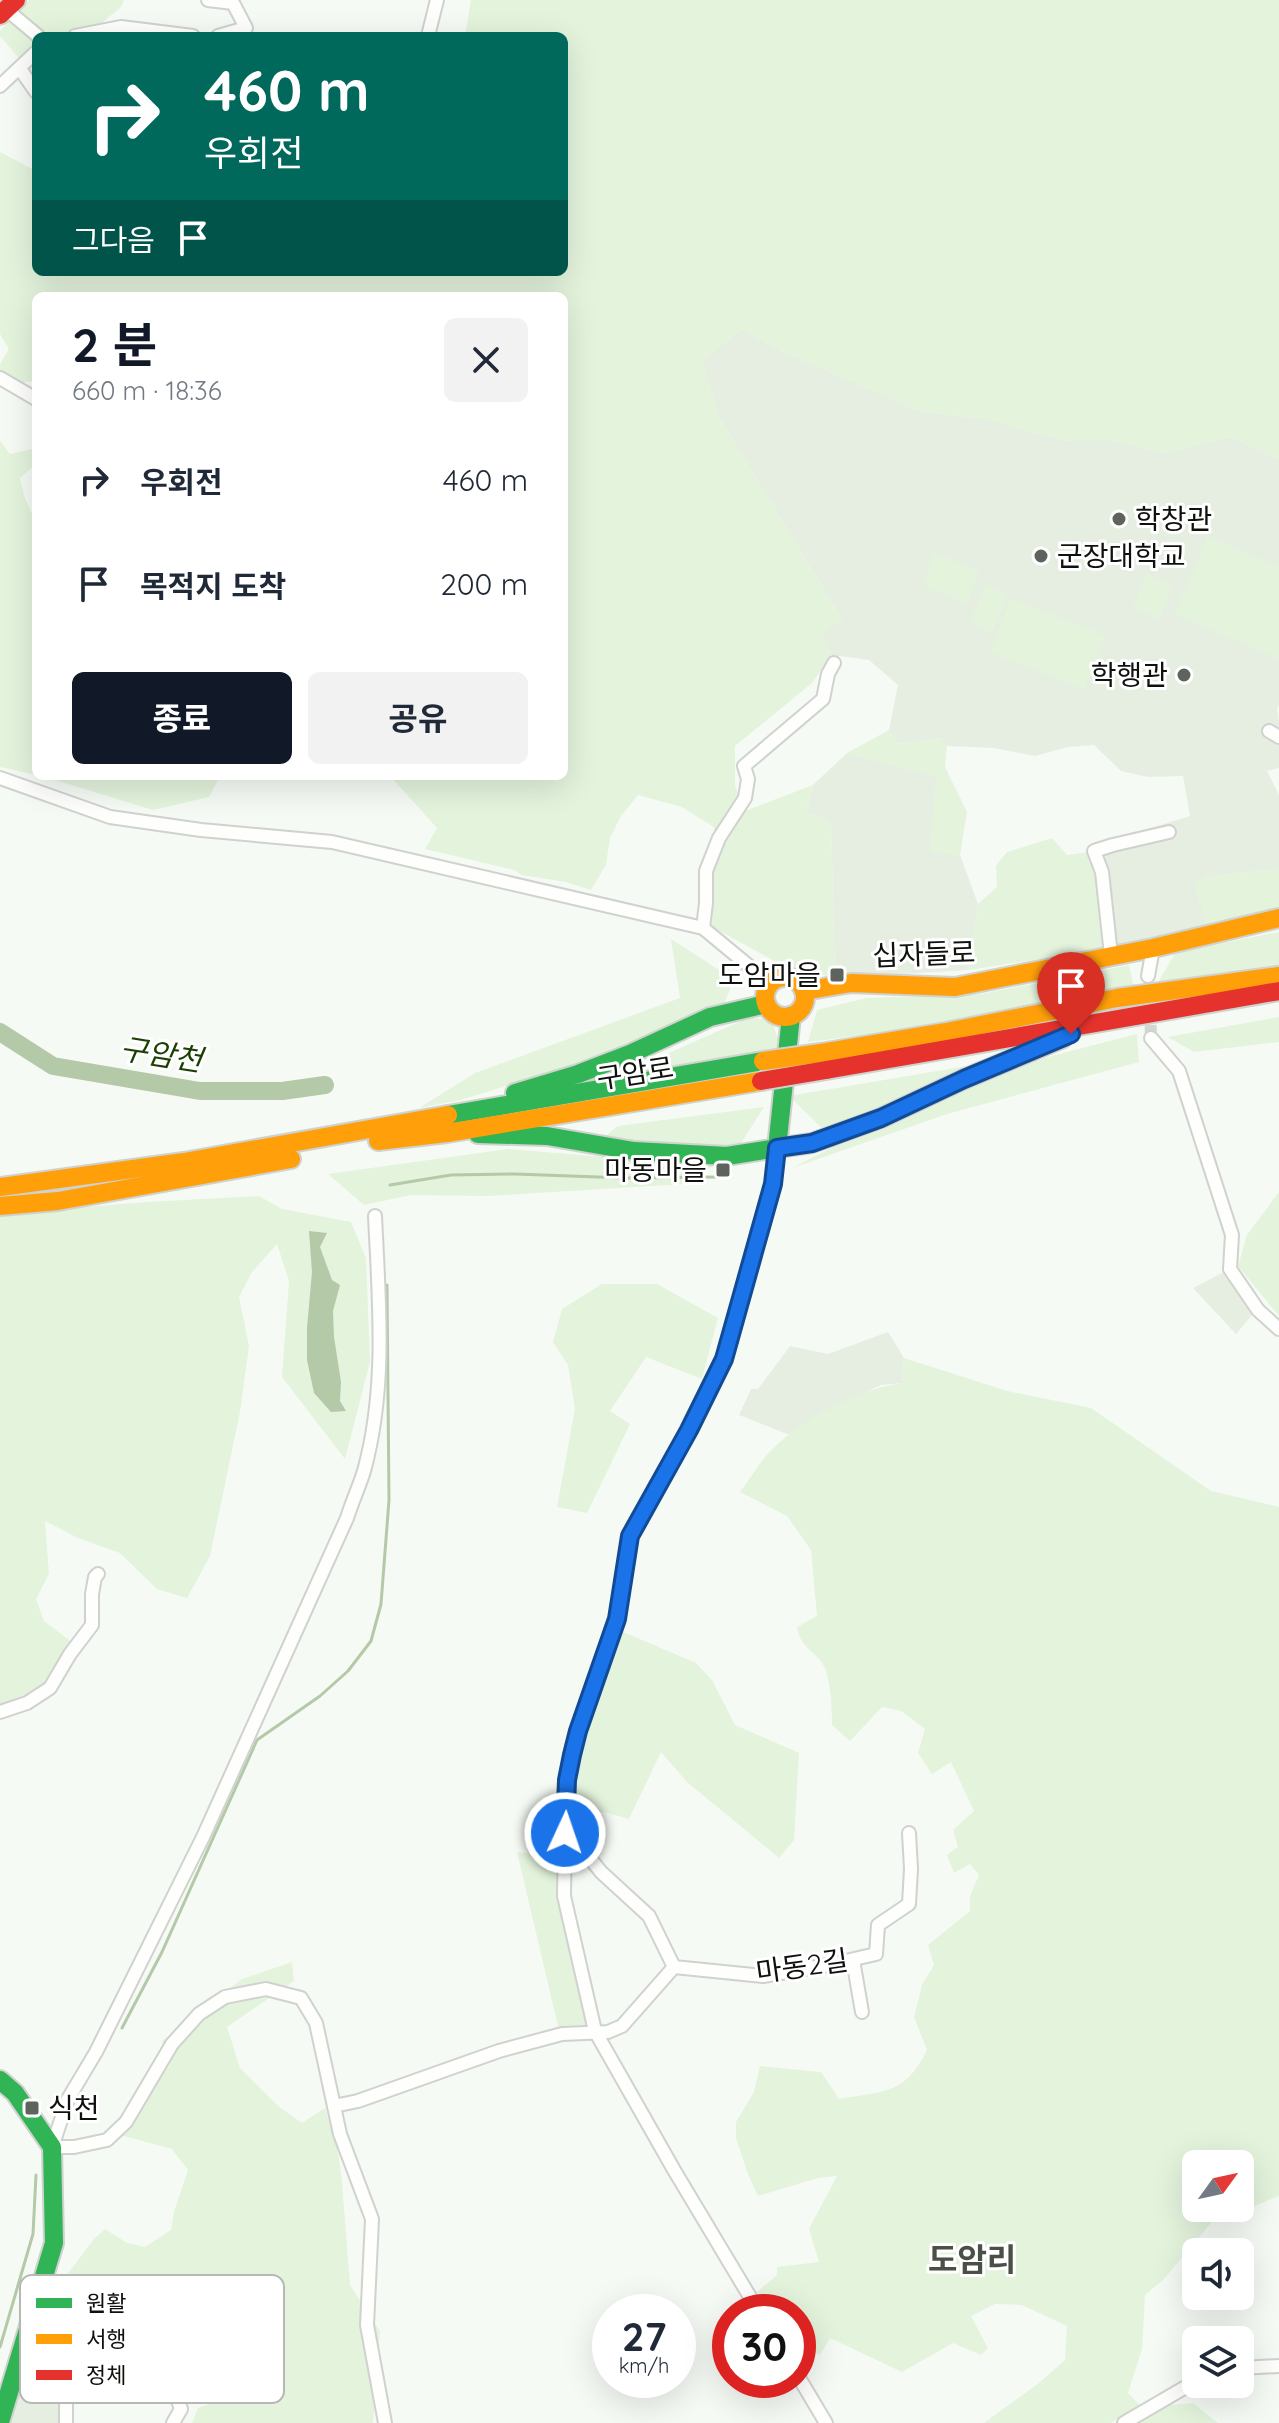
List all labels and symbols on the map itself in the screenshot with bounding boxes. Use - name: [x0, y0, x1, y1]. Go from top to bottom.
- place label: 학창관: [1135, 501, 1212, 536]
- marker: 학창관: [1110, 510, 1128, 528]
- place label: 군장대학교: [1057, 538, 1186, 573]
- marker: 군장대학교: [1032, 547, 1050, 565]
- place label: 학행관: [1091, 657, 1168, 692]
- marker: 학행관: [1175, 666, 1193, 684]
- street label: 십자들로: [872, 934, 976, 973]
- pin: [1037, 952, 1105, 1034]
- place label: 도암마을: [718, 957, 821, 992]
- marker: 도암마을: [828, 966, 846, 984]
- water label: 구암천: [117, 1029, 208, 1080]
- street label: 구암로: [594, 1049, 676, 1096]
- place label: 마동마을: [604, 1152, 707, 1187]
- marker: 마동마을: [714, 1161, 732, 1179]
- position arrow: [523, 1791, 607, 1875]
- street label: 마동2길: [754, 1942, 850, 1989]
- place label: 식천: [48, 2090, 100, 2125]
- marker: 식천: [23, 2099, 41, 2117]
- north arrow: [1182, 2150, 1254, 2222]
- district label: 도암리: [928, 2239, 1016, 2279]
- legend: [20, 2275, 284, 2403]
- text: 원활: [86, 2289, 126, 2317]
- speed limit sign: 30: [712, 2294, 816, 2398]
- text: 서행: [86, 2325, 126, 2353]
- text: 정체: [86, 2361, 126, 2389]

